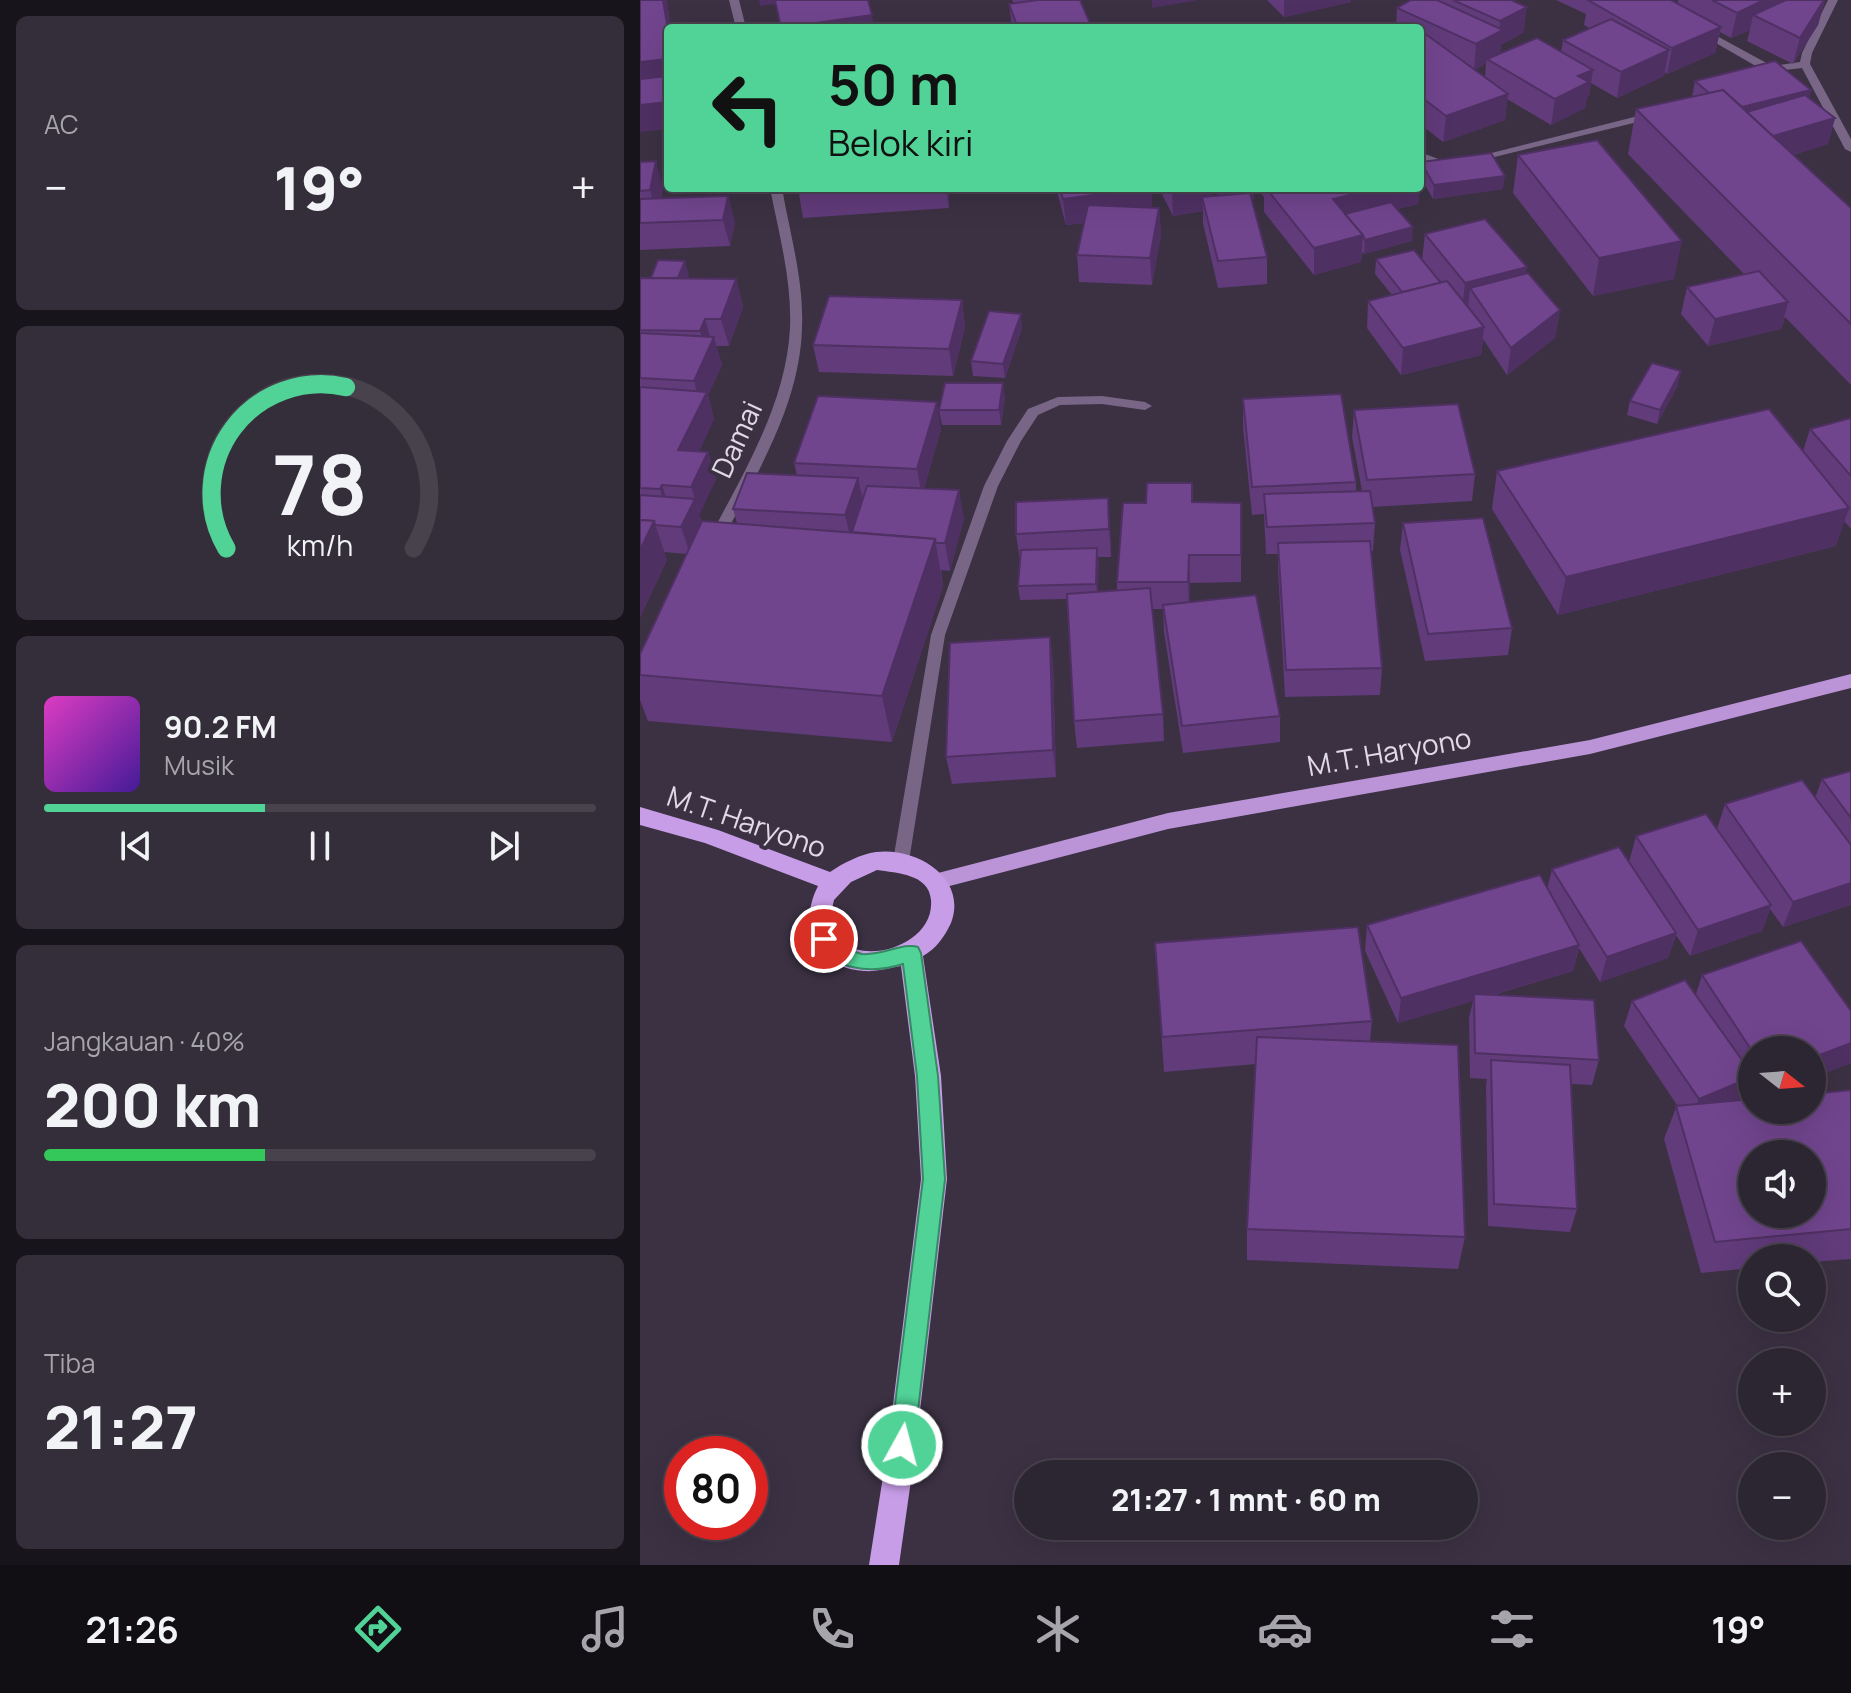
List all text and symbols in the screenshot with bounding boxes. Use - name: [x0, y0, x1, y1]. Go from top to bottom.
- text: 50 m: [828, 45, 959, 122]
- icon: left: [696, 56, 800, 160]
- text: AC: [44, 106, 79, 142]
- text: Belok kiri: [828, 118, 974, 167]
- text: 19°: [273, 146, 365, 228]
- text: −: [44, 157, 68, 217]
- text: +: [571, 157, 596, 217]
- street label: Damai: [702, 395, 770, 483]
- text: 78: [272, 425, 368, 539]
- text: km/h: [287, 526, 353, 565]
- text: 90.2 FM: [164, 706, 277, 747]
- street label: M.T. Haryono: [1304, 718, 1474, 784]
- text: Musik: [164, 747, 234, 783]
- street label: M.T. Haryono: [662, 776, 832, 866]
- icon: previous: [114, 824, 158, 868]
- icon: pause: [298, 824, 342, 868]
- icon: next: [482, 824, 526, 868]
- pin: [790, 905, 858, 973]
- icon: arrive: [802, 917, 846, 961]
- text: Jangkauan · 40%: [44, 1023, 245, 1059]
- north arrow: [1738, 1036, 1826, 1124]
- map controls: [1738, 1036, 1826, 1540]
- text: 200 km: [44, 1063, 261, 1145]
- button: sound: [1738, 1140, 1826, 1228]
- button: search: [1738, 1244, 1826, 1332]
- text: Tiba: [44, 1345, 95, 1381]
- button: +: [1738, 1348, 1826, 1436]
- text: 21:27: [44, 1385, 198, 1467]
- position arrow: [860, 1403, 944, 1487]
- speed limit sign: 80: [664, 1436, 768, 1540]
- button: −: [1738, 1452, 1826, 1540]
- text: 21:27 · 1 mnt · 60 m: [1111, 1479, 1381, 1520]
- icon: directions: [350, 1601, 406, 1657]
- icon: music: [577, 1601, 633, 1657]
- icon: phone: [804, 1601, 860, 1657]
- icon: climate: [1030, 1601, 1086, 1657]
- icon: car: [1257, 1601, 1313, 1657]
- icon: filters: [1484, 1601, 1540, 1657]
- text: 21:26: [85, 1605, 179, 1654]
- text: 19°: [1711, 1605, 1766, 1654]

